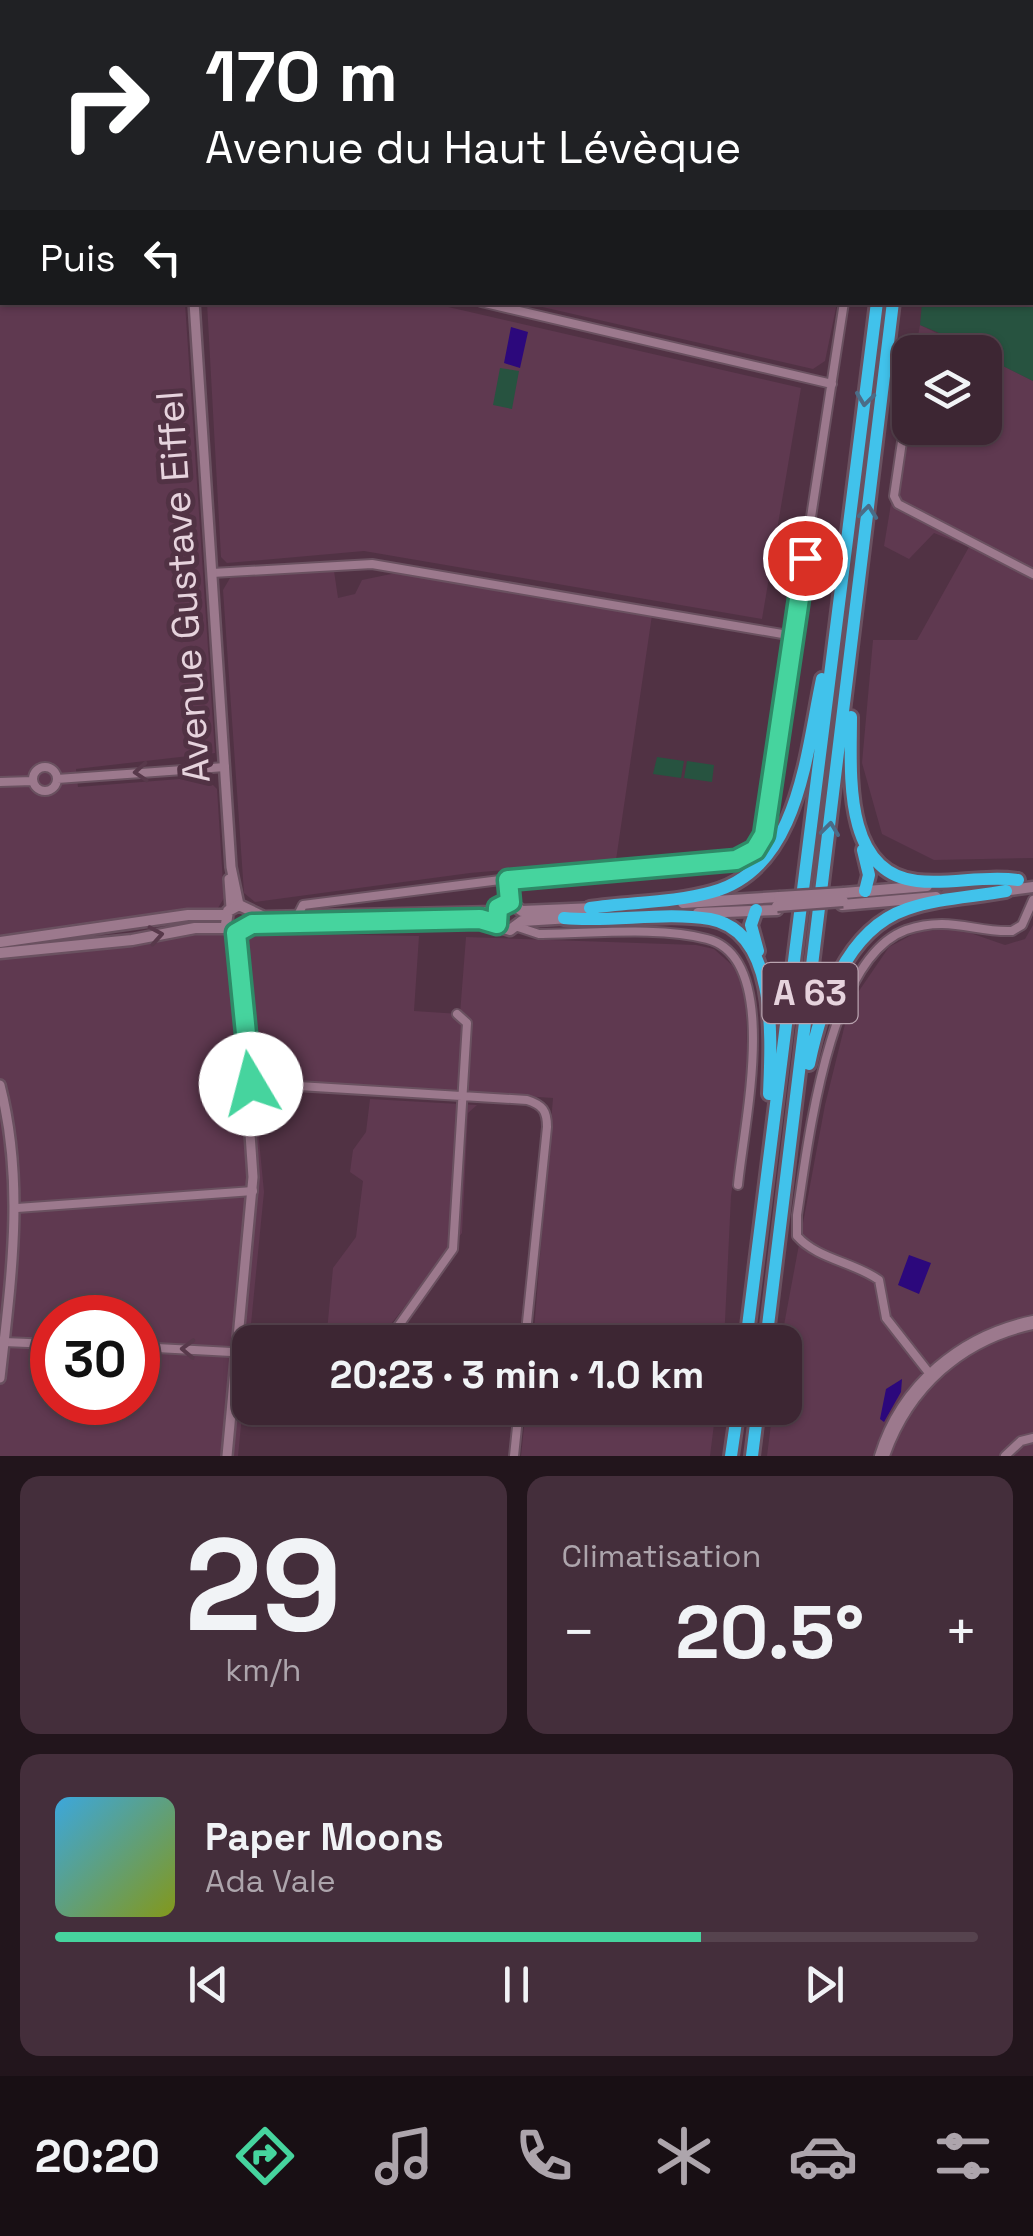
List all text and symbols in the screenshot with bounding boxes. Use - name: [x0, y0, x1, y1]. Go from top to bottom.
- text: 170 m: [205, 32, 398, 121]
- icon: right: [40, 40, 170, 170]
- text: Avenue du Haut Lévèque: [205, 119, 742, 176]
- icon: left: [135, 230, 190, 285]
- text: Puis: [40, 234, 115, 282]
- map controls: [892, 335, 1002, 445]
- button: layers: [892, 335, 1002, 445]
- street label: Avenue Gustave Eiffel: [145, 389, 221, 785]
- one-way arrow: [855, 392, 876, 408]
- one-way arrow: [857, 504, 878, 520]
- pin: [763, 516, 848, 601]
- icon: arrive: [778, 531, 833, 586]
- one-way arrow: [133, 761, 149, 782]
- one-way arrow: [819, 821, 840, 837]
- one-way arrow: [148, 925, 164, 946]
- road number: A 63: [762, 963, 858, 1023]
- position arrow: [199, 1032, 303, 1136]
- speed limit sign: 30: [30, 1295, 160, 1425]
- one-way arrow: [179, 1339, 195, 1360]
- text: 20:23 · 3 min · 1.0 km: [330, 1351, 704, 1399]
- text: 29: [185, 1502, 342, 1668]
- text: Climatisation: [562, 1536, 761, 1576]
- text: 20.5°: [675, 1584, 864, 1680]
- text: −: [562, 1597, 596, 1667]
- text: +: [944, 1597, 978, 1667]
- text: km/h: [225, 1650, 301, 1690]
- text: Paper Moons: [205, 1813, 444, 1861]
- text: Ada Vale: [205, 1861, 336, 1901]
- icon: previous: [181, 1957, 236, 2012]
- icon: pause: [489, 1957, 544, 2012]
- icon: next: [797, 1957, 852, 2012]
- icon: directions: [230, 2121, 300, 2191]
- icon: music: [369, 2121, 439, 2191]
- icon: phone: [509, 2121, 579, 2191]
- icon: climate: [649, 2121, 719, 2191]
- icon: car: [788, 2121, 858, 2191]
- icon: filters: [928, 2121, 998, 2191]
- text: 20:20: [35, 2128, 160, 2185]

